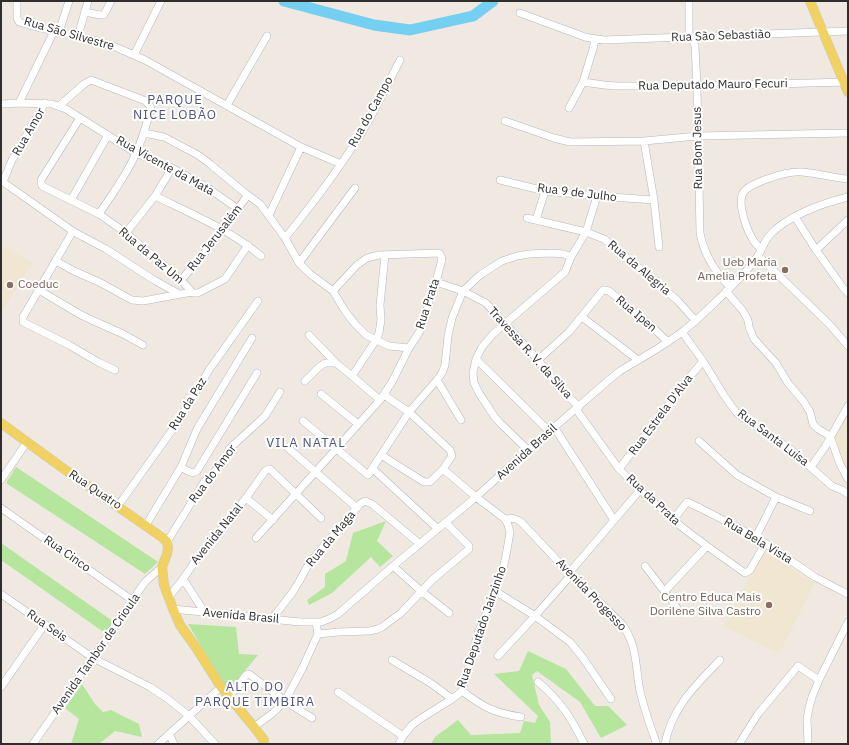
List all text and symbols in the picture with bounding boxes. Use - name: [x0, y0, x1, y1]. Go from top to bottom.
- street label: Rua São Silvestre: [22, 14, 116, 54]
- street label: Rua São Sebastião: [671, 27, 771, 45]
- street label: Rua do Campo: [346, 74, 396, 150]
- street label: Rua Deputado Mauro Fecuri: [638, 76, 788, 94]
- district label: PARQUE NICE LOBÃO: [133, 92, 217, 123]
- street label: Rua Amor: [10, 105, 48, 159]
- street label: Rua Bom Jesus: [690, 106, 706, 190]
- street label: Rua Vicente da Mata: [113, 133, 217, 199]
- street label: Rua 9 de Julho: [536, 181, 618, 205]
- street label: Rua Jerusalém: [185, 202, 245, 274]
- street label: Rua da Paz Um: [116, 225, 186, 287]
- street label: Rua da Alegria: [605, 238, 673, 298]
- place label: Ueb Maria Amelia Profeta: [698, 256, 777, 284]
- marker: Ueb Maria Amelia Profeta: [780, 265, 790, 275]
- street label: Rua Prata: [413, 277, 443, 331]
- place label: Coeduc: [18, 278, 59, 292]
- marker: Coeduc: [5, 280, 15, 290]
- street label: Rua Ipen: [613, 293, 659, 335]
- street label: Travessa R. V. da Silva: [485, 304, 575, 402]
- street label: Rua Estrela D'Alva: [626, 372, 696, 458]
- street label: Rua da Paz: [166, 375, 210, 433]
- street label: Rua Santa Luísa: [735, 407, 811, 469]
- street label: Avenida Brasil: [494, 421, 560, 483]
- district label: VILA NATAL: [266, 435, 346, 451]
- street label: Rua do Amor: [186, 442, 240, 506]
- street label: Rua Quatro: [66, 467, 124, 513]
- street label: Rua da Prata: [623, 471, 683, 529]
- street label: Avenida Natal: [188, 500, 246, 568]
- street label: Rua da Maga: [303, 508, 359, 570]
- street label: Rua Bela Vista: [721, 515, 795, 567]
- street label: Rua Cinco: [41, 533, 93, 575]
- street label: Avenida Progesso: [553, 556, 629, 634]
- street label: Rua Deputado Jairzinho: [454, 564, 510, 690]
- street label: Avenida Tambor de Crioula: [49, 591, 143, 717]
- place label: Centro Educa Mais Dorilene Silva Castro: [650, 591, 761, 619]
- marker: Centro Educa Mais Dorilene Silva Castro: [764, 600, 774, 610]
- street label: Avenida Brasil: [202, 605, 280, 627]
- street label: Rua Seis: [24, 607, 70, 645]
- district label: ALTO DO PARQUE TIMBIRA: [195, 679, 315, 710]

